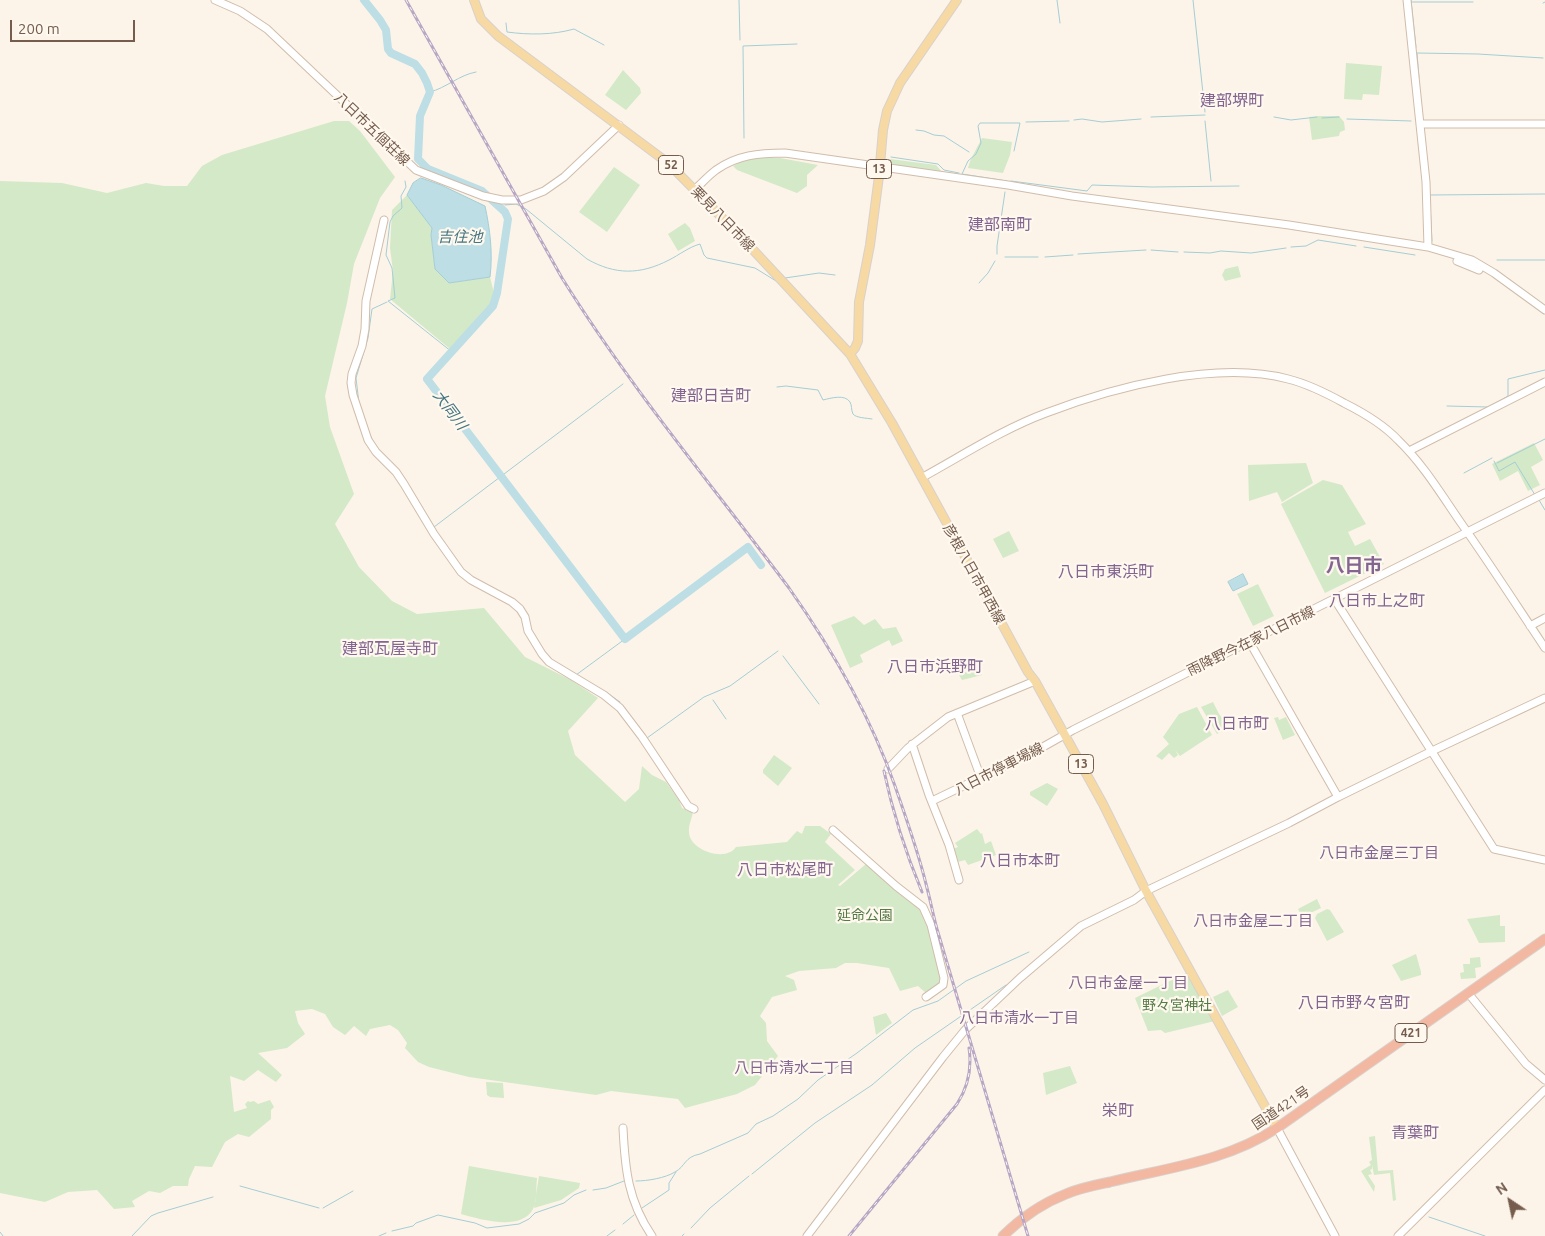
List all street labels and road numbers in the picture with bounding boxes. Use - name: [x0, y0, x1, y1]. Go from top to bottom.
- street label: 八日市五個荘線: [331, 89, 413, 169]
- road number: 52: [658, 156, 684, 174]
- road number: 13: [866, 160, 892, 178]
- street label: 栗見八日市線: [688, 183, 758, 255]
- street label: 彦根八日市甲西線: [940, 521, 1008, 627]
- street label: 雨降野今在家八日市線: [1184, 603, 1318, 679]
- street label: 八日市停車場線: [952, 739, 1046, 799]
- road number: 13: [1068, 754, 1094, 774]
- road number: 421: [1395, 1024, 1427, 1042]
- street label: 国道421号: [1249, 1083, 1313, 1133]

